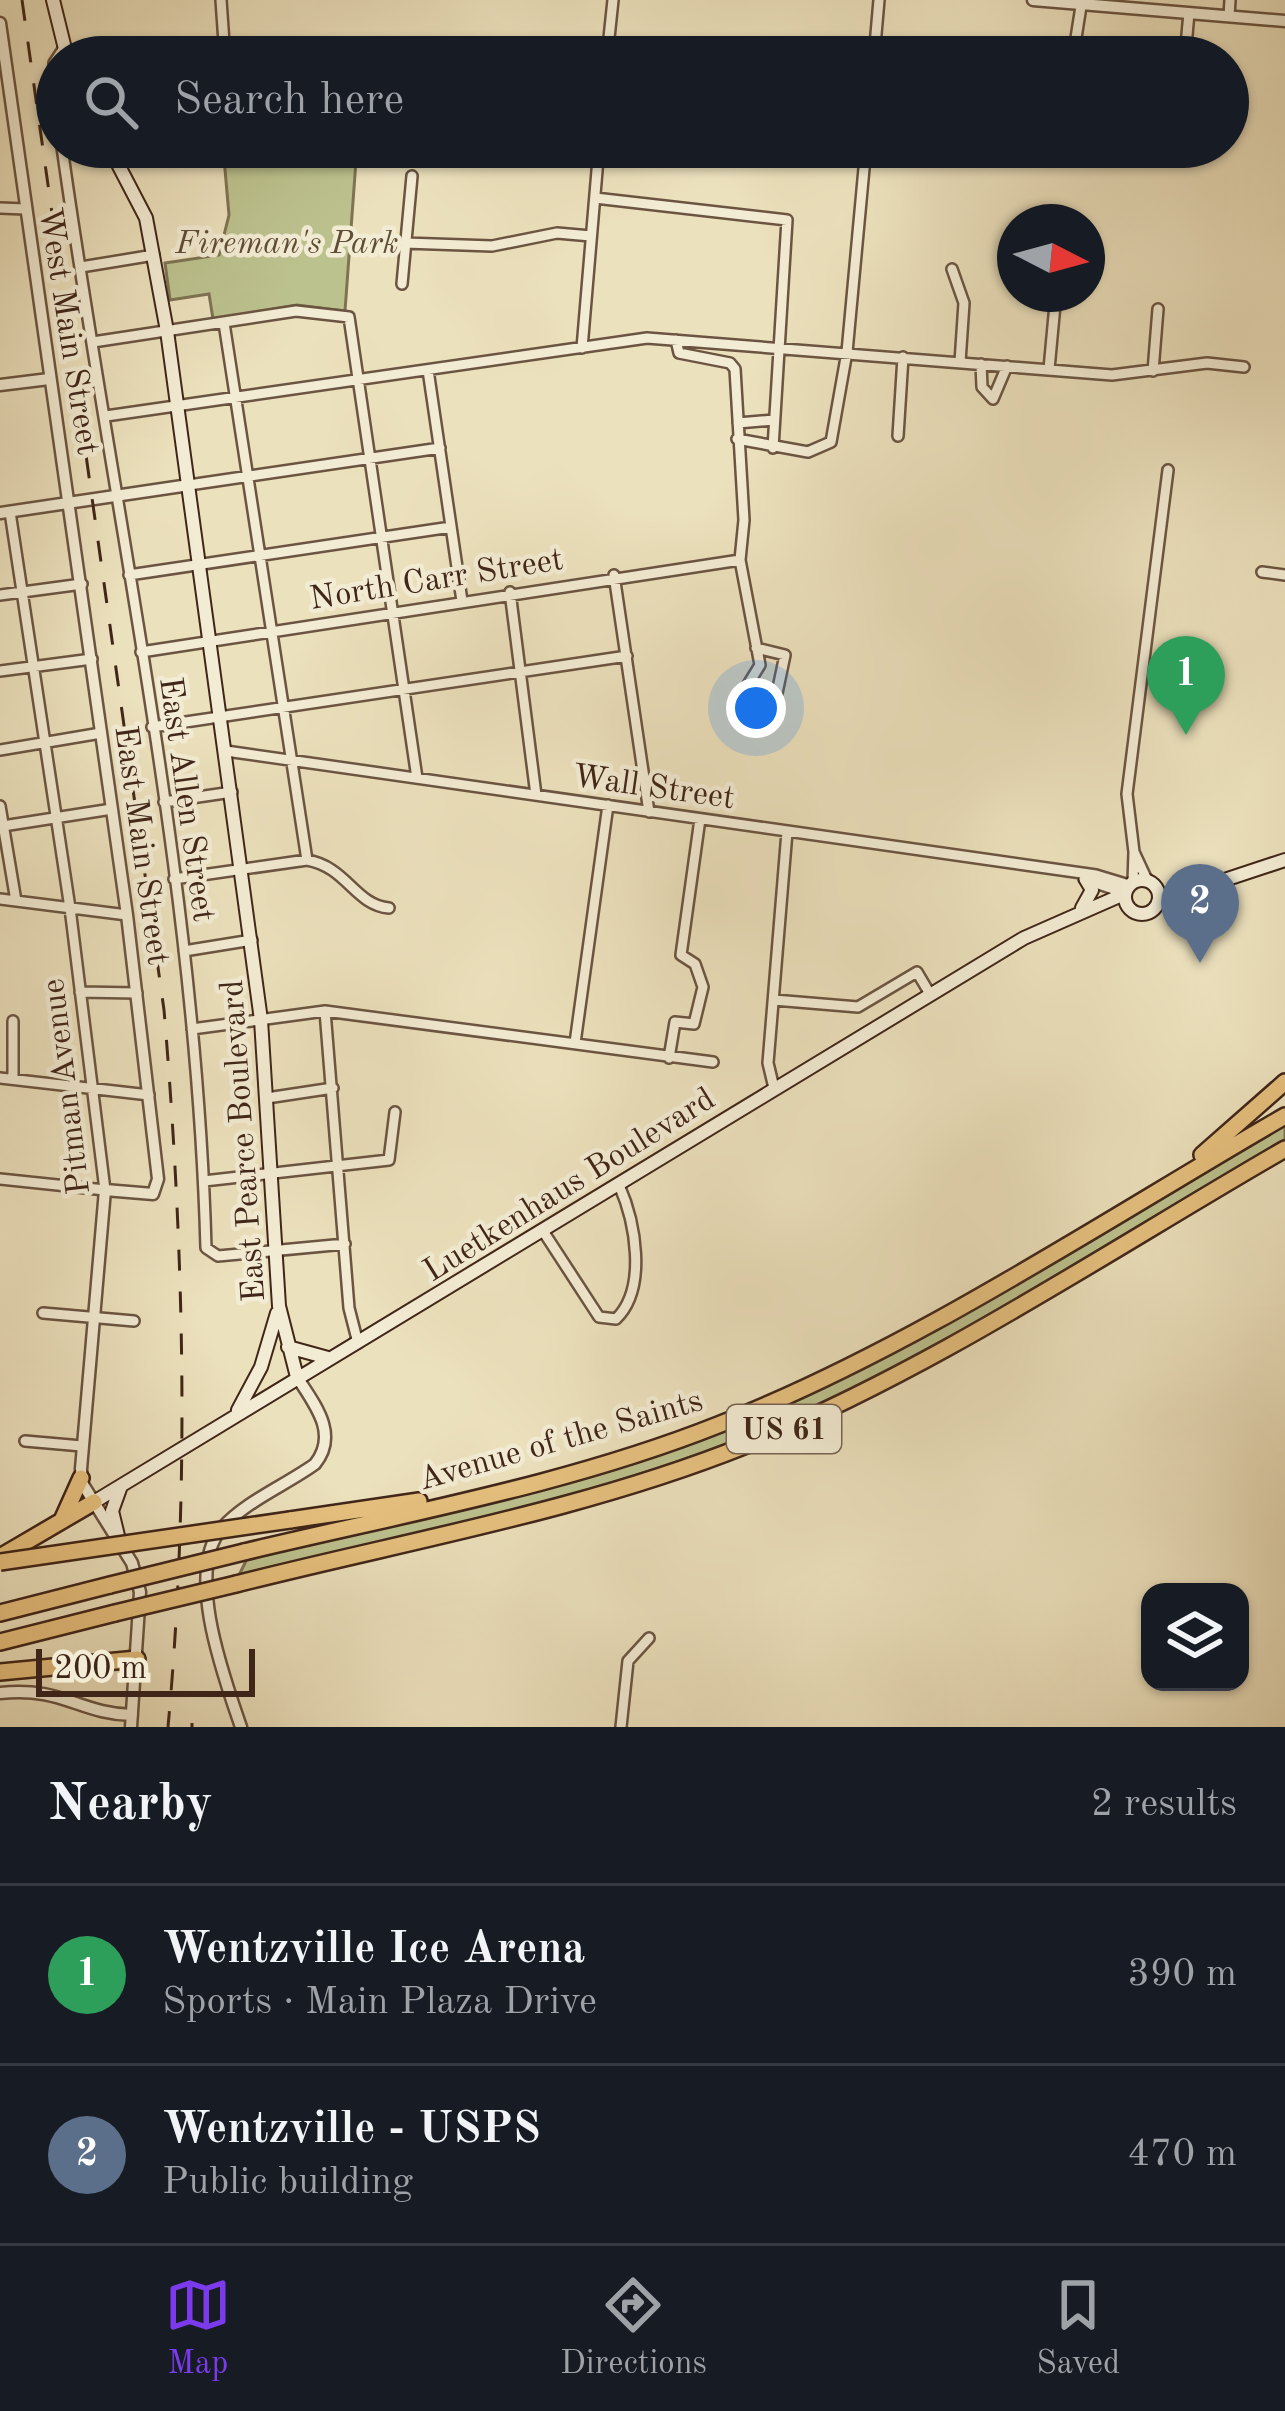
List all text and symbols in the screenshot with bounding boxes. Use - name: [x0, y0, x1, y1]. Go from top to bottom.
- search box: [36, 36, 1249, 168]
- icon: search: [78, 69, 144, 135]
- text: Search here: [174, 79, 404, 124]
- north arrow: [997, 204, 1105, 312]
- street label: West Main Street: [32, 206, 103, 457]
- park label: Fireman's Park: [174, 228, 399, 261]
- street label: North Carr Street: [307, 544, 566, 617]
- pin: 1: [1147, 636, 1225, 735]
- street label: East Allen Street: [152, 675, 219, 924]
- your location: [726, 678, 786, 738]
- street label: East Main Street: [107, 724, 174, 967]
- street label: Wall Street: [570, 761, 737, 816]
- pin: 2: [1161, 864, 1239, 963]
- street label: Pitman Avenue: [38, 977, 97, 1196]
- street label: East Pearce Boulevard: [217, 978, 272, 1303]
- street label: Luetkenhaus Boulevard: [418, 1083, 721, 1289]
- street label: Avenue of the Saints: [415, 1385, 707, 1498]
- road number: US 61: [727, 1405, 841, 1453]
- map controls: [1141, 1583, 1249, 1691]
- button: layers: [1141, 1583, 1249, 1691]
- scale bar: [36, 1643, 255, 1696]
- text: 200 m: [54, 1653, 147, 1686]
- text: Nearby: [48, 1780, 213, 1831]
- text: 2 results: [1091, 1785, 1237, 1824]
- text: Wentzville Ice Arena: [162, 1928, 585, 1973]
- text: 1: [76, 1955, 98, 1994]
- text: 390 m: [1127, 1955, 1237, 1994]
- text: Sports · Main Plaza Drive: [162, 1983, 597, 2022]
- text: Wentzville - USPS: [162, 2108, 541, 2153]
- text: 2: [76, 2135, 98, 2174]
- text: 470 m: [1127, 2135, 1237, 2174]
- text: Public building: [162, 2163, 413, 2202]
- tab: Map: [165, 2272, 231, 2385]
- tab: Directions: [560, 2272, 707, 2385]
- tab: Saved: [1036, 2272, 1120, 2385]

